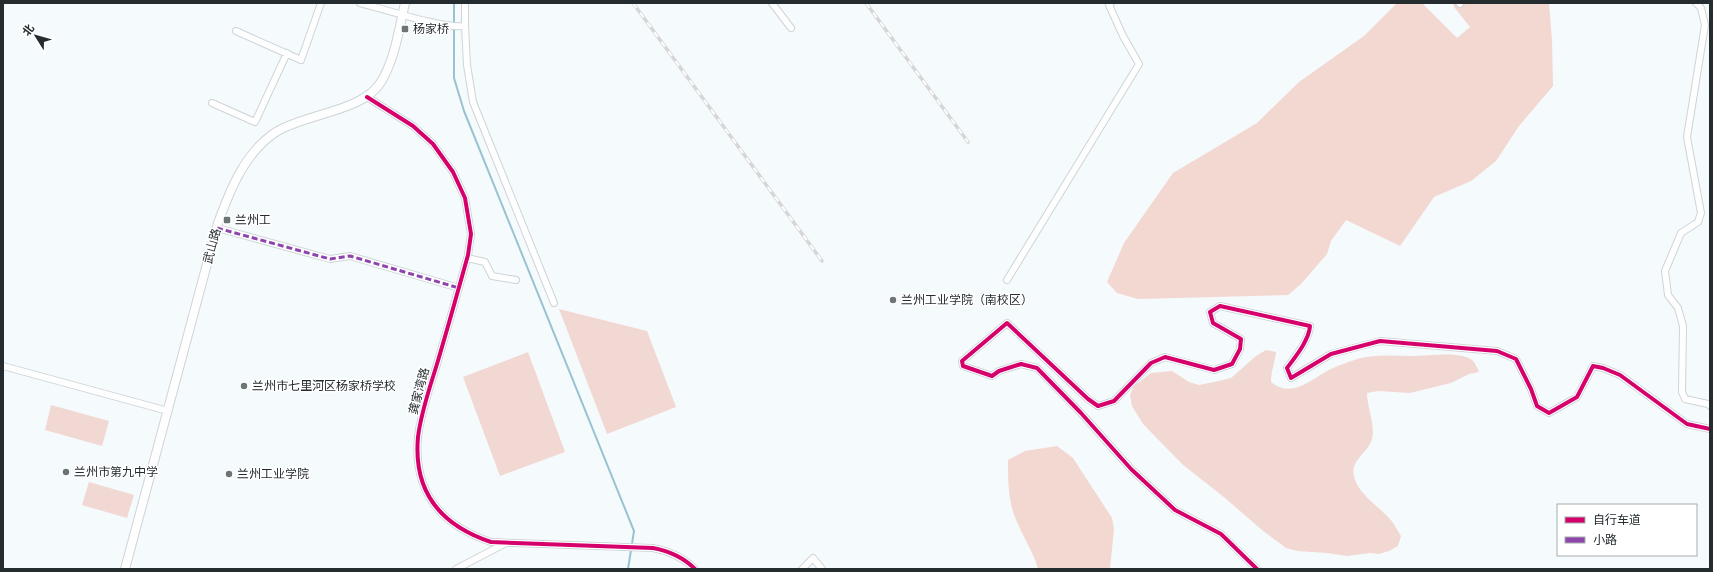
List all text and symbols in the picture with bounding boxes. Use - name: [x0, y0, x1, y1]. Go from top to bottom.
- north arrow: [16, 16, 56, 56]
- text: 北: [20, 22, 36, 38]
- place label: 杨家桥: [413, 22, 449, 36]
- marker: 杨家桥: [400, 24, 410, 34]
- place label: 兰州工: [235, 213, 271, 227]
- marker: 兰州工: [222, 215, 232, 225]
- street label: 武山路: [201, 227, 223, 265]
- place label: 兰州工业学院（南校区）: [901, 293, 1033, 307]
- marker: 兰州工业学院（南校区）: [888, 295, 898, 305]
- street label: 龚家湾路: [406, 366, 432, 416]
- place label: 兰州市七里河区杨家桥学校: [252, 379, 396, 393]
- marker: 兰州市七里河区杨家桥学校: [239, 381, 249, 391]
- place label: 兰州市第九中学: [74, 465, 158, 479]
- marker: 兰州市第九中学: [61, 467, 71, 477]
- place label: 兰州工业学院: [237, 467, 309, 481]
- marker: 兰州工业学院: [224, 469, 234, 479]
- legend: [1557, 504, 1697, 556]
- text: 自行车道: [1593, 513, 1641, 527]
- text: 小路: [1593, 533, 1617, 547]

